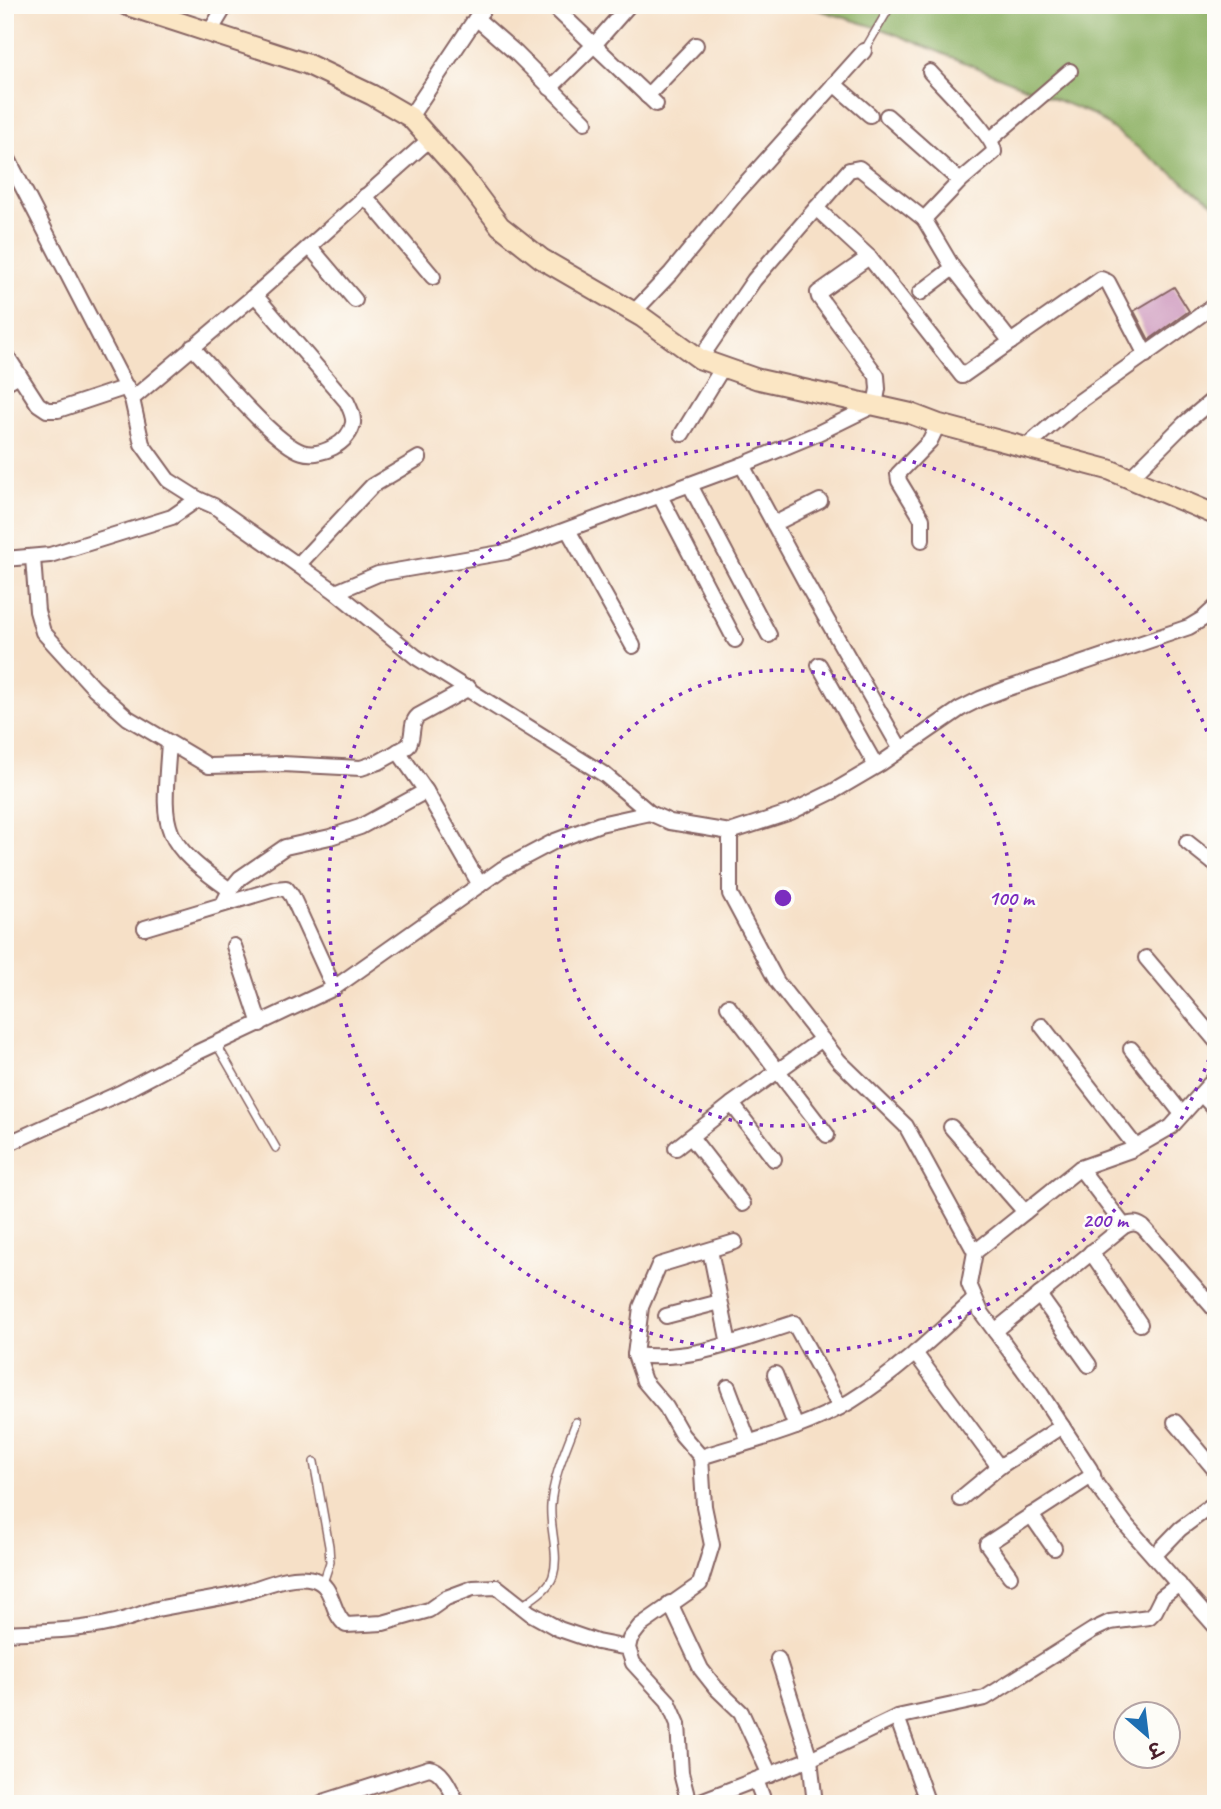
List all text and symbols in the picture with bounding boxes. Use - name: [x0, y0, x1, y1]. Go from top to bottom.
- text: 100 m: [988, 885, 1036, 911]
- centre of rings: [771, 886, 795, 910]
- text: 200 m: [1082, 1207, 1130, 1233]
- north arrow: [1112, 1700, 1182, 1770]
- text: उ: [1141, 1735, 1167, 1764]

